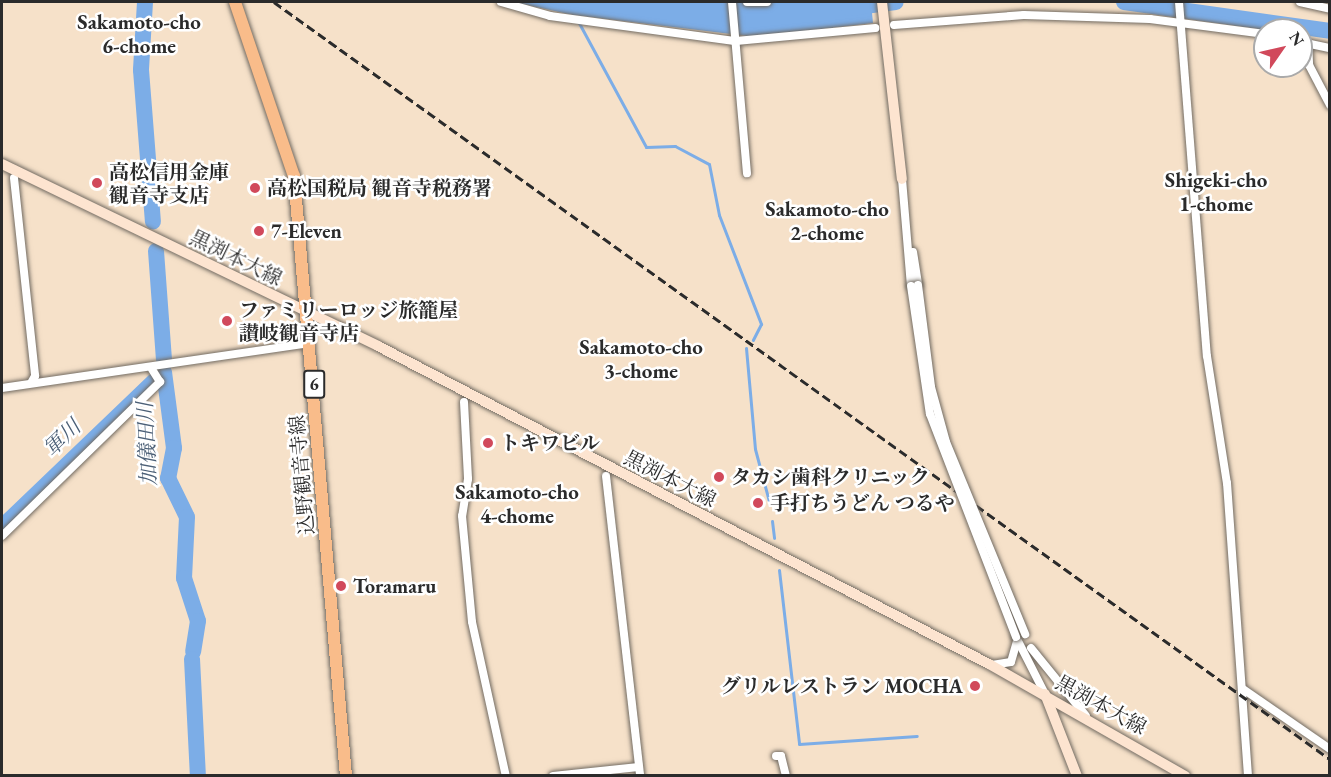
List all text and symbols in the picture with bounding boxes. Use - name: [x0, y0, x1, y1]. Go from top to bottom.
- district label: Sakamoto-cho 6-chome: [77, 9, 201, 59]
- north arrow: [1253, 18, 1313, 78]
- text: N: [1284, 28, 1309, 50]
- place label: 高松信用金庫 観音寺支店: [109, 160, 229, 207]
- district label: Shigeki-cho 1-chome: [1165, 167, 1267, 217]
- marker: 高松信用金庫 観音寺支店: [90, 176, 104, 190]
- place label: 高松国税局 観音寺税務署: [267, 176, 492, 200]
- marker: 高松国税局 観音寺税務署: [248, 181, 262, 195]
- district label: Sakamoto-cho 2-chome: [765, 196, 889, 246]
- place label: 7-Eleven: [271, 219, 342, 243]
- marker: 7-Eleven: [252, 224, 266, 238]
- street label: 黒渕本大線: [186, 225, 286, 291]
- place label: ファミリーロッジ旅籠屋 讃岐観音寺店: [239, 298, 459, 345]
- marker: ファミリーロッジ旅籠屋 讃岐観音寺店: [220, 314, 234, 328]
- district label: Sakamoto-cho 3-chome: [579, 334, 703, 384]
- road number: 6: [302, 369, 326, 399]
- water label: 加儀田川: [132, 401, 162, 487]
- water label: 軍川: [38, 414, 86, 462]
- street label: 込野観音寺線: [285, 414, 319, 536]
- place label: トキワビル: [500, 431, 600, 455]
- marker: トキワビル: [481, 436, 495, 450]
- street label: 黒渕本大線: [620, 446, 720, 512]
- place label: タカシ歯科クリニック: [731, 465, 931, 489]
- marker: タカシ歯科クリニック: [712, 470, 726, 484]
- district label: Sakamoto-cho 4-chome: [455, 479, 579, 529]
- place label: 手打ちうどん つるや: [770, 491, 955, 515]
- marker: 手打ちうどん つるや: [751, 496, 765, 510]
- place label: Toramaru: [353, 574, 436, 598]
- marker: Toramaru: [334, 579, 348, 593]
- street label: 黒渕本大線: [1051, 670, 1151, 740]
- place label: グリルレストラン MOCHA: [720, 674, 963, 698]
- marker: グリルレストラン MOCHA: [968, 679, 982, 693]

